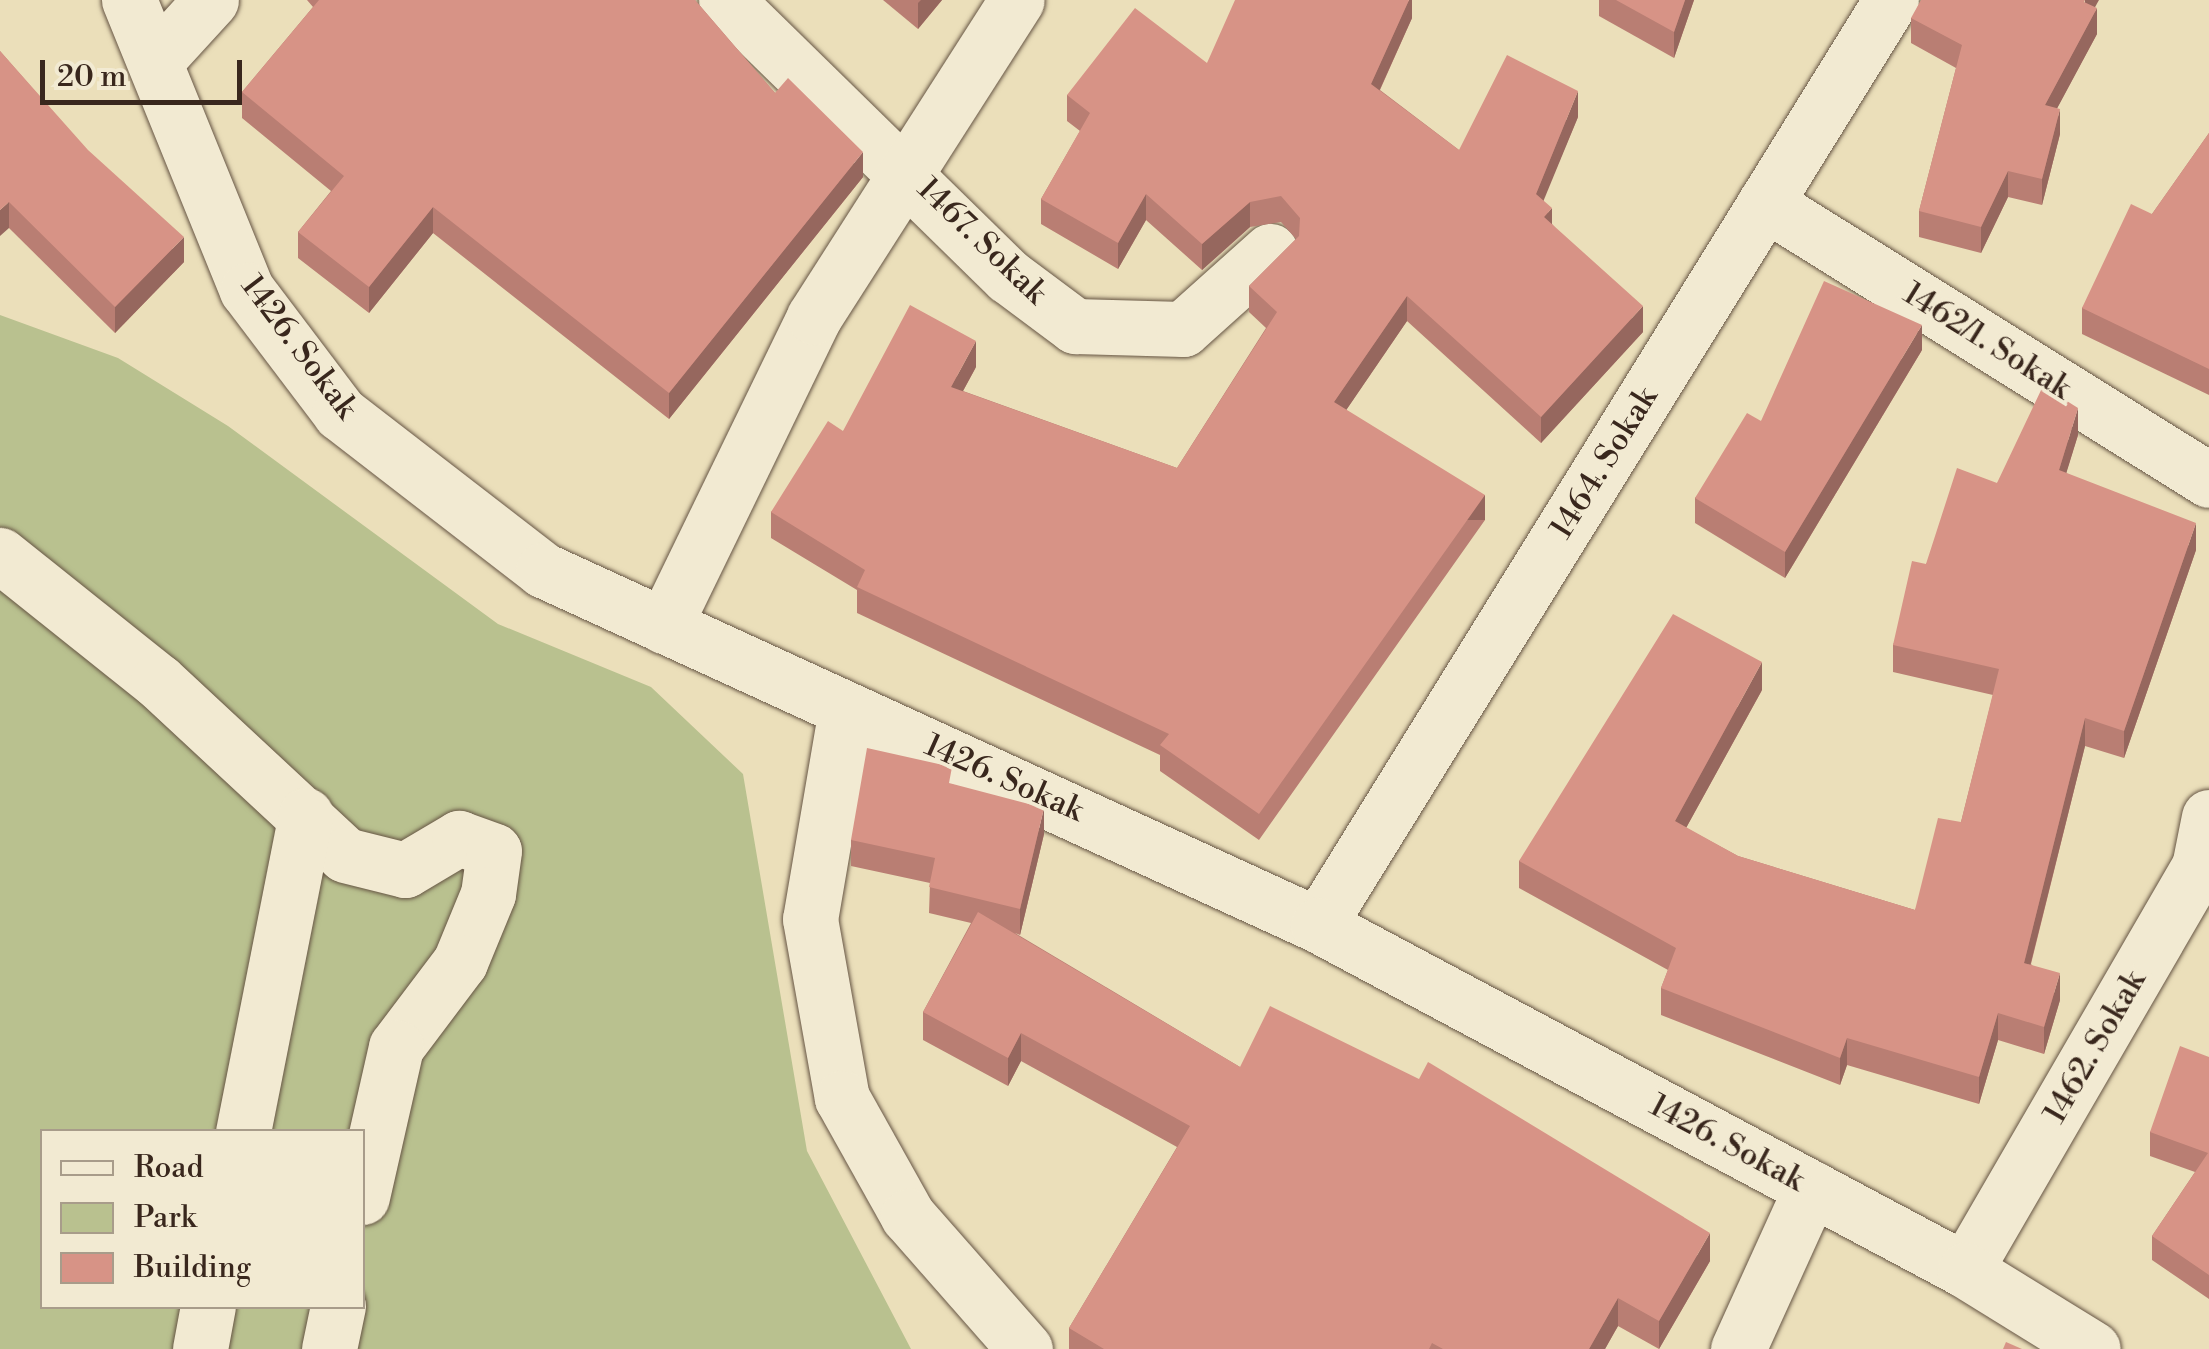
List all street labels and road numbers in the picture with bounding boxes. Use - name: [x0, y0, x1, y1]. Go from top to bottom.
- street label: 1467. Sokak: [909, 170, 1055, 312]
- street label: 1426. Sokak: [233, 268, 365, 426]
- street label: 1462/1. Sokak: [1896, 274, 2078, 408]
- street label: 1464. Sokak: [1542, 380, 1666, 546]
- street label: 1426. Sokak: [919, 726, 1089, 830]
- street label: 1462. Sokak: [2036, 964, 2154, 1130]
- street label: 1426. Sokak: [1643, 1086, 1811, 1200]

